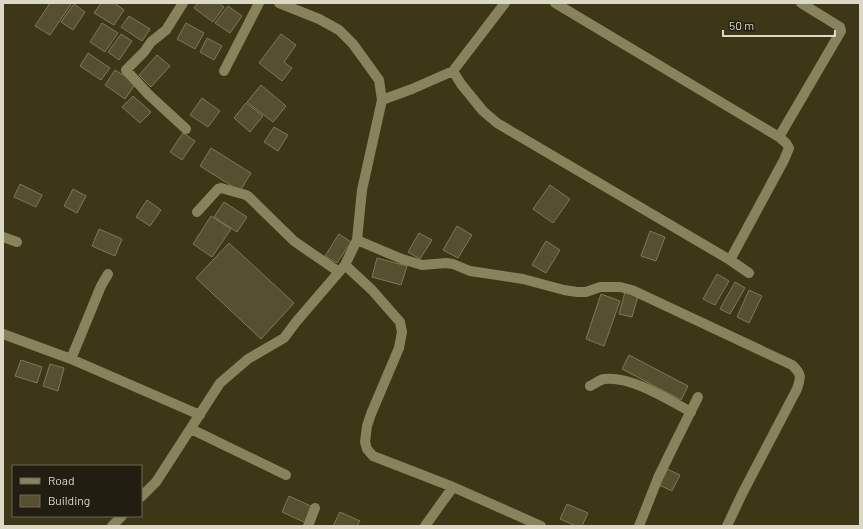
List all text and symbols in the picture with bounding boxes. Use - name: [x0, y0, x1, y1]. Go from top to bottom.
- scale bar: [723, 12, 835, 38]
- text: 50 m: [729, 18, 754, 32]
- legend: [12, 465, 142, 517]
- text: Road: [48, 473, 75, 487]
- text: Building: [48, 493, 90, 507]

